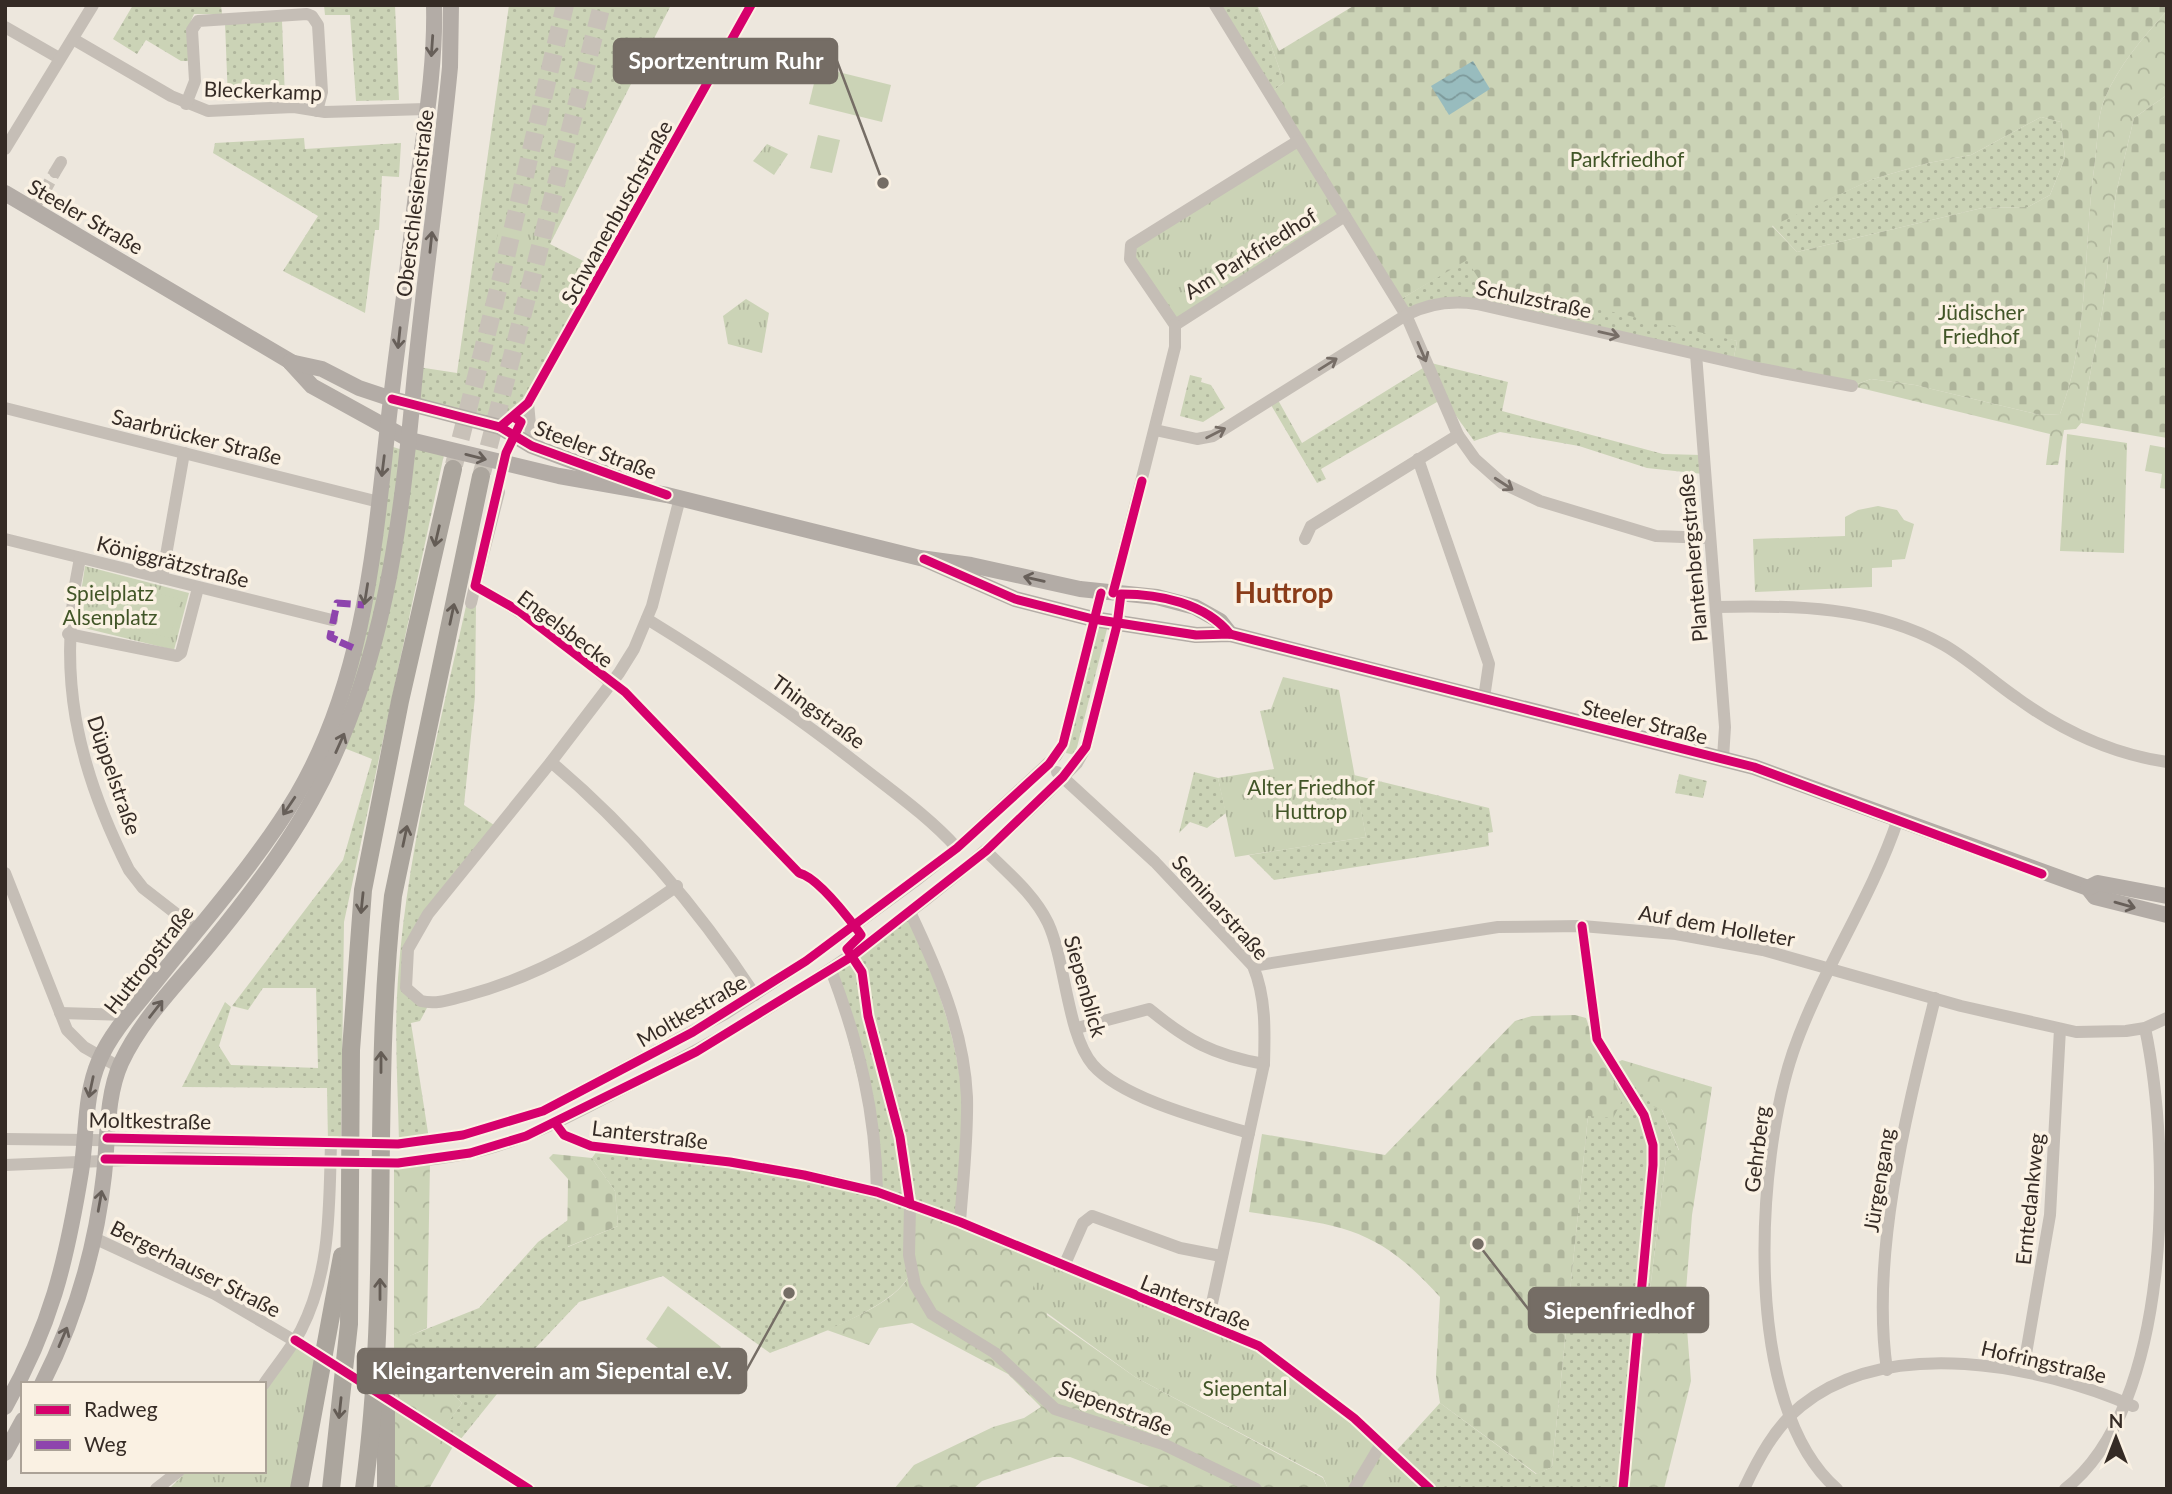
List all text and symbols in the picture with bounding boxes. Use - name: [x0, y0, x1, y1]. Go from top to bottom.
- one-way arrow: [425, 34, 438, 57]
- callout: Sportzentrum Ruhr: [614, 39, 837, 83]
- text: Sportzentrum Ruhr: [628, 46, 824, 74]
- street label: Bleckerkamp: [203, 75, 323, 105]
- street label: Oberschlesienstraße: [390, 108, 438, 298]
- street label: Schwanenbuschstraße: [555, 116, 677, 308]
- park label: Parkfriedhof: [1570, 146, 1685, 171]
- street label: Steeler Straße: [24, 173, 148, 259]
- street label: Am Parkfriedhof: [1179, 202, 1321, 304]
- one-way arrow: [424, 231, 437, 254]
- street label: Schulzstraße: [1474, 274, 1594, 322]
- park label: Jüdischer Friedhof: [1938, 299, 2025, 348]
- one-way arrow: [392, 326, 405, 349]
- one-way arrow: [1597, 328, 1620, 342]
- one-way arrow: [1416, 341, 1429, 363]
- one-way arrow: [1318, 357, 1338, 371]
- street label: Saarbrücker Straße: [109, 403, 285, 469]
- street label: Steeler Straße: [531, 414, 661, 484]
- one-way arrow: [1205, 425, 1226, 439]
- one-way arrow: [464, 451, 487, 464]
- one-way arrow: [377, 454, 390, 477]
- street label: Plantenbergstraße: [1672, 473, 1712, 643]
- one-way arrow: [1494, 477, 1514, 491]
- one-way arrow: [430, 524, 444, 547]
- street label: Königgrätzstraße: [94, 530, 252, 592]
- one-way arrow: [1023, 572, 1046, 585]
- district label: Huttrop: [1235, 575, 1333, 609]
- park label: Spielplatz Alsenplatz: [62, 580, 158, 629]
- one-way arrow: [359, 582, 372, 605]
- street label: Engelsbecke: [513, 584, 619, 672]
- one-way arrow: [446, 603, 460, 626]
- street label: Thingstraße: [767, 669, 871, 753]
- street label: Steeler Straße: [1579, 693, 1711, 749]
- street label: Düppelstraße: [83, 712, 147, 838]
- one-way arrow: [334, 732, 347, 754]
- park label: Alter Friedhof Huttrop: [1247, 774, 1375, 823]
- one-way arrow: [282, 796, 297, 815]
- one-way arrow: [399, 825, 413, 848]
- street label: Seminarstraße: [1167, 849, 1275, 965]
- one-way arrow: [355, 891, 368, 913]
- street label: Auf dem Holleter: [1637, 899, 1797, 951]
- street label: Huttropstraße: [98, 900, 198, 1018]
- one-way arrow: [2114, 900, 2136, 913]
- street label: Siepenblick: [1060, 932, 1113, 1040]
- street label: Moltkestraße: [632, 969, 750, 1051]
- one-way arrow: [148, 1001, 163, 1019]
- one-way arrow: [375, 1051, 388, 1074]
- one-way arrow: [84, 1075, 97, 1098]
- street label: Gehrberg: [1738, 1104, 1774, 1194]
- street label: Moltkestraße: [89, 1106, 211, 1134]
- street label: Lanterstraße: [591, 1114, 709, 1154]
- street label: Jürgengang: [1857, 1126, 1899, 1234]
- street label: Erntedankweg: [2010, 1132, 2048, 1266]
- one-way arrow: [94, 1190, 107, 1213]
- street label: Bergerhauser Straße: [107, 1214, 285, 1322]
- street label: Lanterstraße: [1137, 1269, 1255, 1335]
- one-way arrow: [373, 1278, 387, 1301]
- callout: Siepenfriedhof: [1529, 1288, 1708, 1332]
- text: Siepenfriedhof: [1544, 1296, 1695, 1324]
- one-way arrow: [57, 1327, 70, 1348]
- street label: Hofringstraße: [1979, 1334, 2109, 1388]
- callout: Kleingartenverein am Siepental e.V.: [358, 1349, 746, 1393]
- text: Kleingartenverein am Siepental e.V.: [372, 1356, 732, 1384]
- street label: Siepenstraße: [1056, 1374, 1176, 1440]
- park label: Siepental: [1203, 1375, 1287, 1400]
- legend: [21, 1382, 266, 1473]
- text: Radweg: [84, 1396, 158, 1421]
- one-way arrow: [333, 1397, 346, 1419]
- north arrow: [2081, 1403, 2151, 1473]
- text: N: [2109, 1409, 2123, 1432]
- text: Weg: [84, 1431, 127, 1456]

